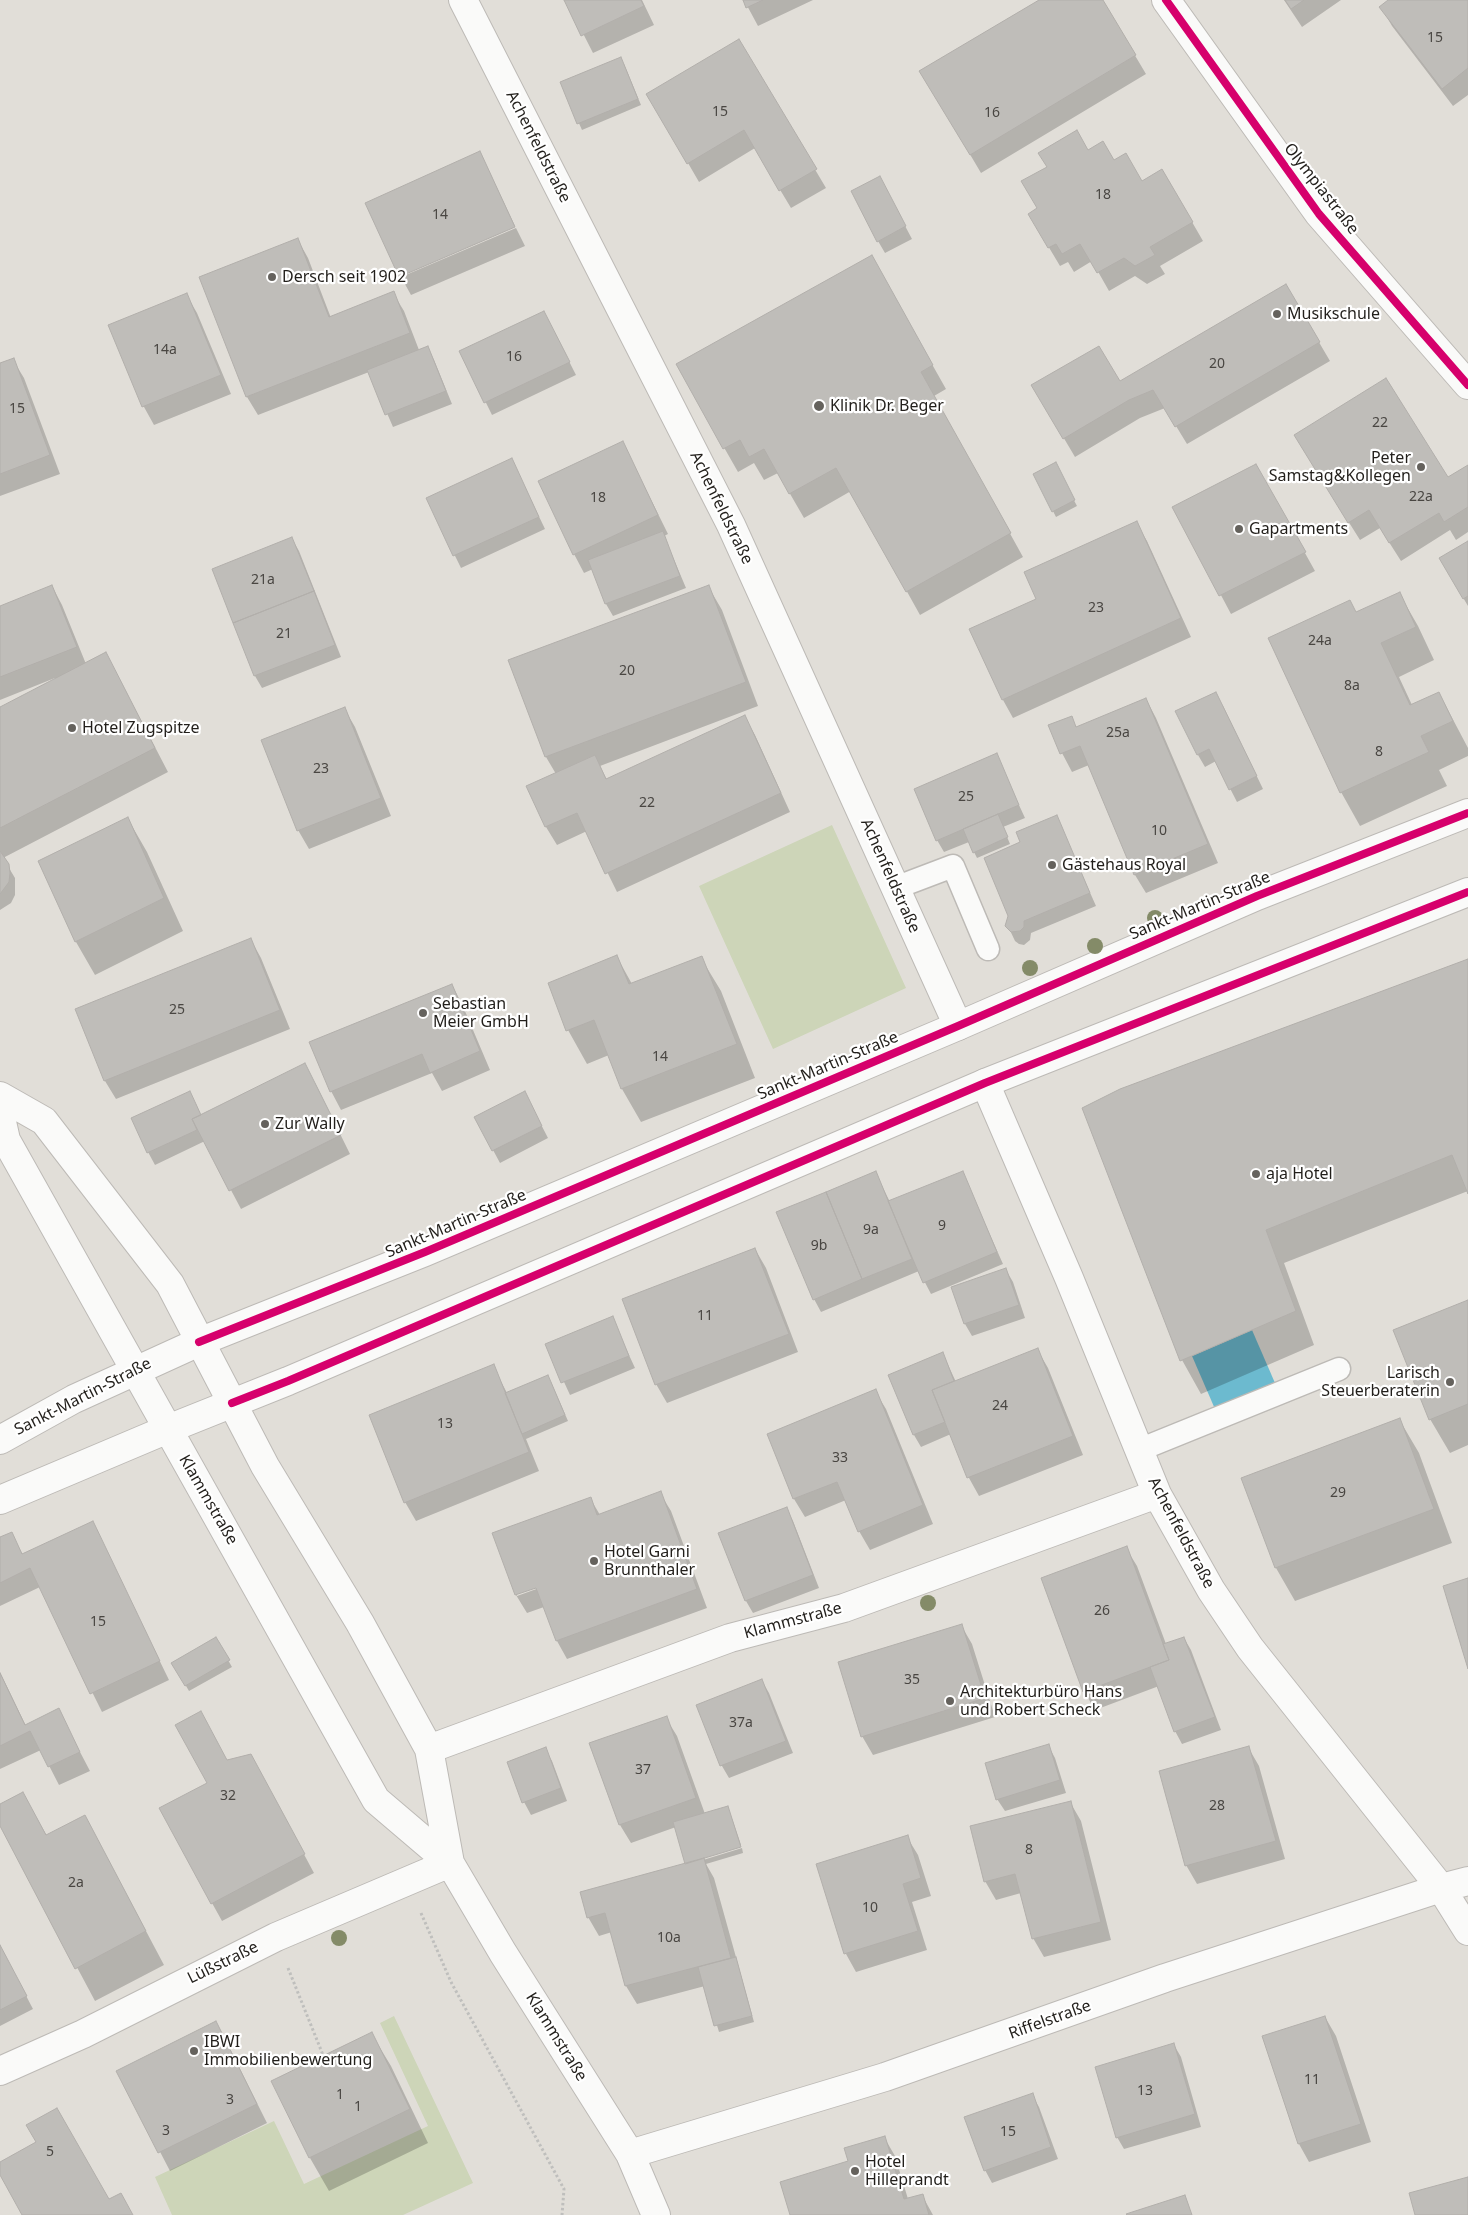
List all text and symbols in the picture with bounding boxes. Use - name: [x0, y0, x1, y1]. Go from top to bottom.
- house number: 15: [1427, 30, 1443, 46]
- street label: Achenfeldstraße: [502, 88, 574, 206]
- house number: 15: [712, 104, 728, 120]
- house number: 16: [984, 105, 1000, 121]
- street label: Olympiastraße: [1279, 140, 1363, 238]
- house number: 18: [1095, 187, 1111, 203]
- house number: 14: [432, 207, 448, 223]
- place label: Dersch seit 1902: [282, 267, 406, 287]
- marker: Dersch seit 1902: [266, 271, 278, 283]
- place label: Musikschule: [1287, 304, 1380, 324]
- marker: Musikschule: [1271, 308, 1283, 320]
- house number: 14a: [153, 342, 177, 358]
- house number: 16: [506, 349, 522, 365]
- house number: 20: [1209, 356, 1225, 372]
- place label: Klinik Dr. Beger: [830, 396, 944, 416]
- marker: Klinik Dr. Beger: [812, 399, 826, 413]
- house number: 15: [9, 401, 25, 417]
- house number: 22: [1372, 415, 1388, 431]
- place label: Peter Samstag&Kollegen: [1269, 448, 1411, 486]
- street label: Achenfeldstraße: [685, 449, 757, 567]
- marker: Peter Samstag&Kollegen: [1415, 461, 1427, 473]
- house number: 22a: [1409, 489, 1433, 505]
- house number: 18: [590, 490, 606, 506]
- place label: Gapartments: [1249, 519, 1348, 539]
- marker: Gapartments: [1233, 523, 1245, 535]
- house number: 21a: [251, 572, 275, 588]
- house number: 23: [1088, 600, 1104, 616]
- house number: 21: [276, 626, 292, 642]
- house number: 24a: [1308, 633, 1332, 649]
- house number: 20: [619, 663, 635, 679]
- house number: 8a: [1344, 678, 1360, 694]
- place label: Hotel Zugspitze: [82, 718, 199, 738]
- marker: Hotel Zugspitze: [66, 722, 78, 734]
- house number: 25a: [1106, 725, 1130, 741]
- house number: 8: [1375, 744, 1383, 760]
- house number: 23: [313, 761, 329, 777]
- house number: 25: [958, 789, 974, 805]
- house number: 22: [639, 795, 655, 811]
- street label: Achenfeldstraße: [856, 816, 924, 936]
- house number: 10: [1151, 823, 1167, 839]
- place label: Gästehaus Royal: [1062, 855, 1186, 875]
- marker: Gästehaus Royal: [1046, 859, 1058, 871]
- street label: Sankt-Martin-Straße: [1127, 868, 1273, 944]
- place label: Sebastian Meier GmbH: [433, 994, 529, 1032]
- house number: 25: [169, 1002, 185, 1018]
- marker: Sebastian Meier GmbH: [417, 1007, 429, 1019]
- street label: Sankt-Martin-Straße: [755, 1028, 901, 1104]
- house number: 14: [652, 1049, 668, 1065]
- place label: Zur Wally: [275, 1114, 345, 1134]
- marker: Zur Wally: [259, 1118, 271, 1130]
- place label: aja Hotel: [1266, 1164, 1333, 1184]
- marker: aja Hotel: [1250, 1168, 1262, 1180]
- street label: Sankt-Martin-Straße: [383, 1186, 529, 1262]
- house number: 9: [938, 1218, 946, 1234]
- house number: 9a: [863, 1222, 879, 1238]
- house number: 9b: [811, 1238, 827, 1254]
- house number: 11: [697, 1308, 713, 1324]
- street label: Sankt-Martin-Straße: [11, 1354, 155, 1440]
- place label: Larisch Steuerberaterin: [1321, 1363, 1440, 1401]
- marker: Larisch Steuerberaterin: [1444, 1376, 1456, 1388]
- house number: 24: [992, 1398, 1008, 1414]
- house number: 13: [437, 1416, 453, 1432]
- house number: 33: [832, 1450, 848, 1466]
- street label: Klammstraße: [174, 1452, 242, 1548]
- street label: Achenfeldstraße: [1144, 1474, 1218, 1592]
- house number: 29: [1330, 1485, 1346, 1501]
- place label: Hotel Garni Brunnthaler: [604, 1542, 695, 1580]
- marker: Hotel Garni Brunnthaler: [588, 1555, 600, 1567]
- street label: Klammstraße: [742, 1599, 844, 1643]
- house number: 26: [1094, 1603, 1110, 1619]
- house number: 15: [90, 1614, 106, 1630]
- house number: 35: [904, 1672, 920, 1688]
- place label: Architekturbüro Hans und Robert Scheck: [960, 1682, 1122, 1720]
- marker: Architekturbüro Hans und Robert Scheck: [944, 1695, 956, 1707]
- house number: 37a: [729, 1715, 753, 1731]
- house number: 37: [635, 1762, 651, 1778]
- house number: 32: [220, 1788, 236, 1804]
- house number: 28: [1209, 1798, 1225, 1814]
- house number: 8: [1025, 1842, 1033, 1858]
- house number: 2a: [68, 1875, 84, 1891]
- house number: 10: [862, 1900, 878, 1916]
- house number: 10a: [657, 1930, 681, 1946]
- street label: Lüßstraße: [185, 1938, 261, 1988]
- street label: Klammstraße: [521, 1989, 591, 2085]
- street label: Riffelstraße: [1006, 1996, 1094, 2044]
- place label: IBWI Immobilienbewertung: [204, 2032, 372, 2070]
- marker: IBWI Immobilienbewertung: [188, 2045, 200, 2057]
- house number: 11: [1304, 2072, 1320, 2088]
- house number: 13: [1137, 2083, 1153, 2099]
- house number: 1: [336, 2087, 344, 2103]
- house number: 3: [226, 2092, 234, 2108]
- house number: 1: [354, 2099, 362, 2115]
- house number: 3: [162, 2123, 170, 2139]
- house number: 15: [1000, 2124, 1016, 2140]
- house number: 5: [46, 2144, 54, 2160]
- place label: Hotel Hilleprandt: [865, 2152, 949, 2190]
- marker: Hotel Hilleprandt: [849, 2165, 861, 2177]

